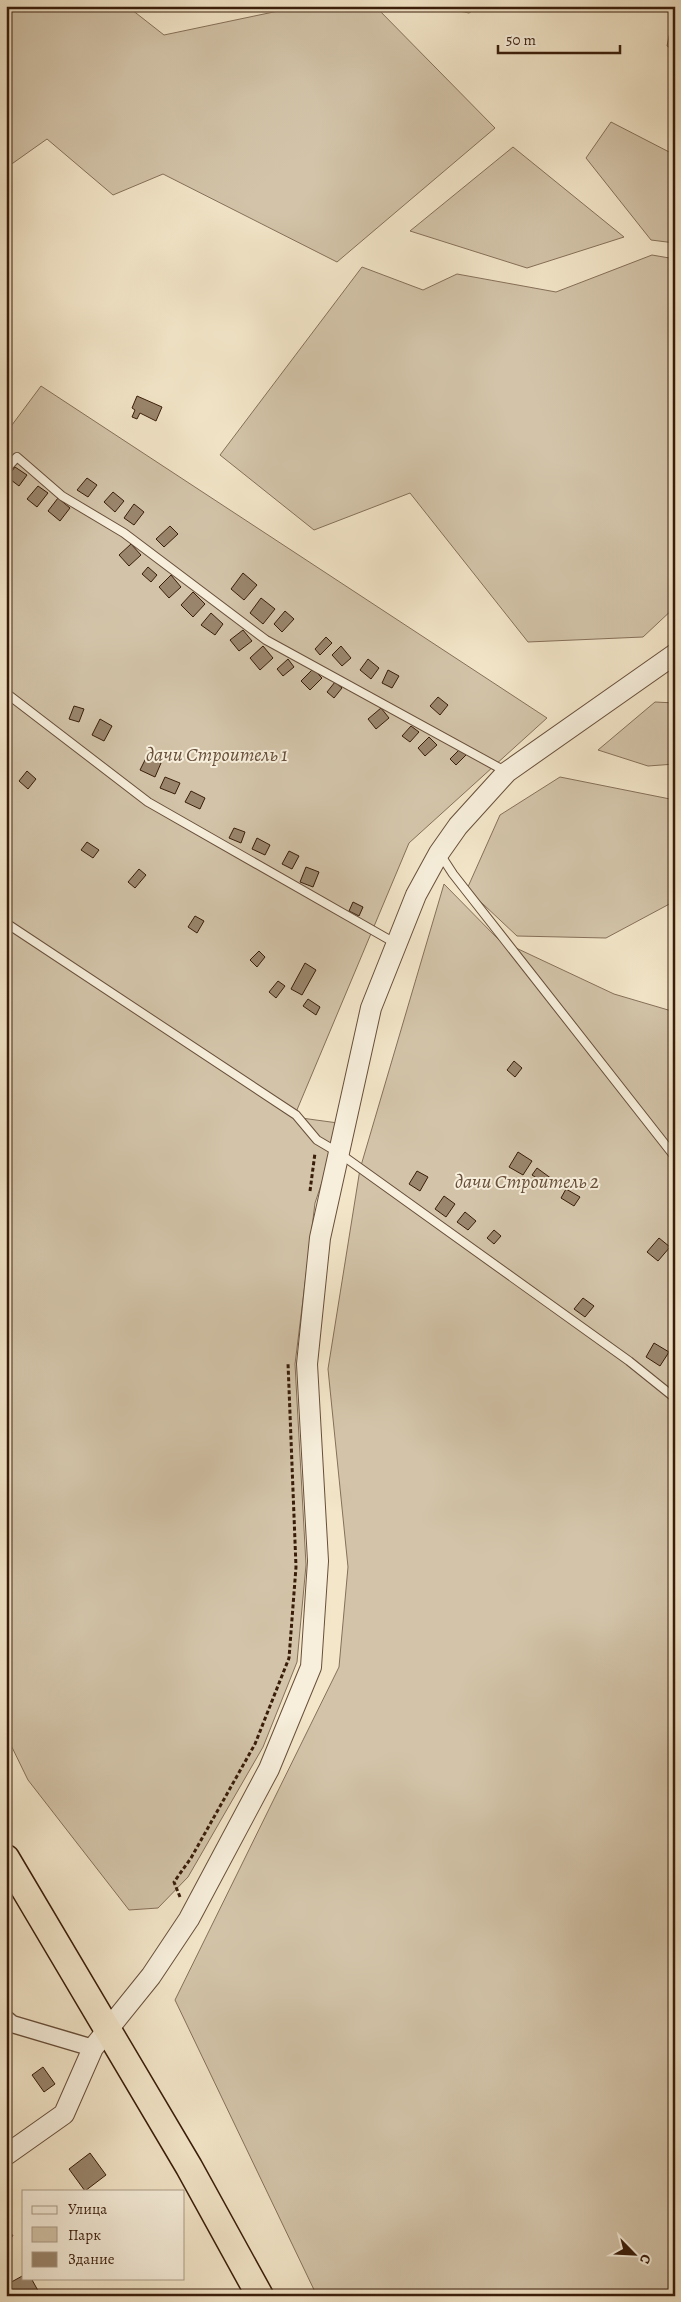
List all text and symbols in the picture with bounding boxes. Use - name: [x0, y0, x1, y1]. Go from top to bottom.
- scale bar: [498, 22, 621, 54]
- text: 50 m: [506, 30, 536, 50]
- park label: дачи Строитель 1: [146, 741, 288, 768]
- park label: дачи Строитель 2: [455, 1168, 599, 1195]
- legend: [22, 2190, 185, 2280]
- text: Улица: [68, 2199, 107, 2219]
- text: Парк: [68, 2225, 101, 2245]
- north arrow: [608, 2230, 658, 2280]
- text: Здание: [68, 2249, 115, 2269]
- text: С: [635, 2251, 656, 2267]

